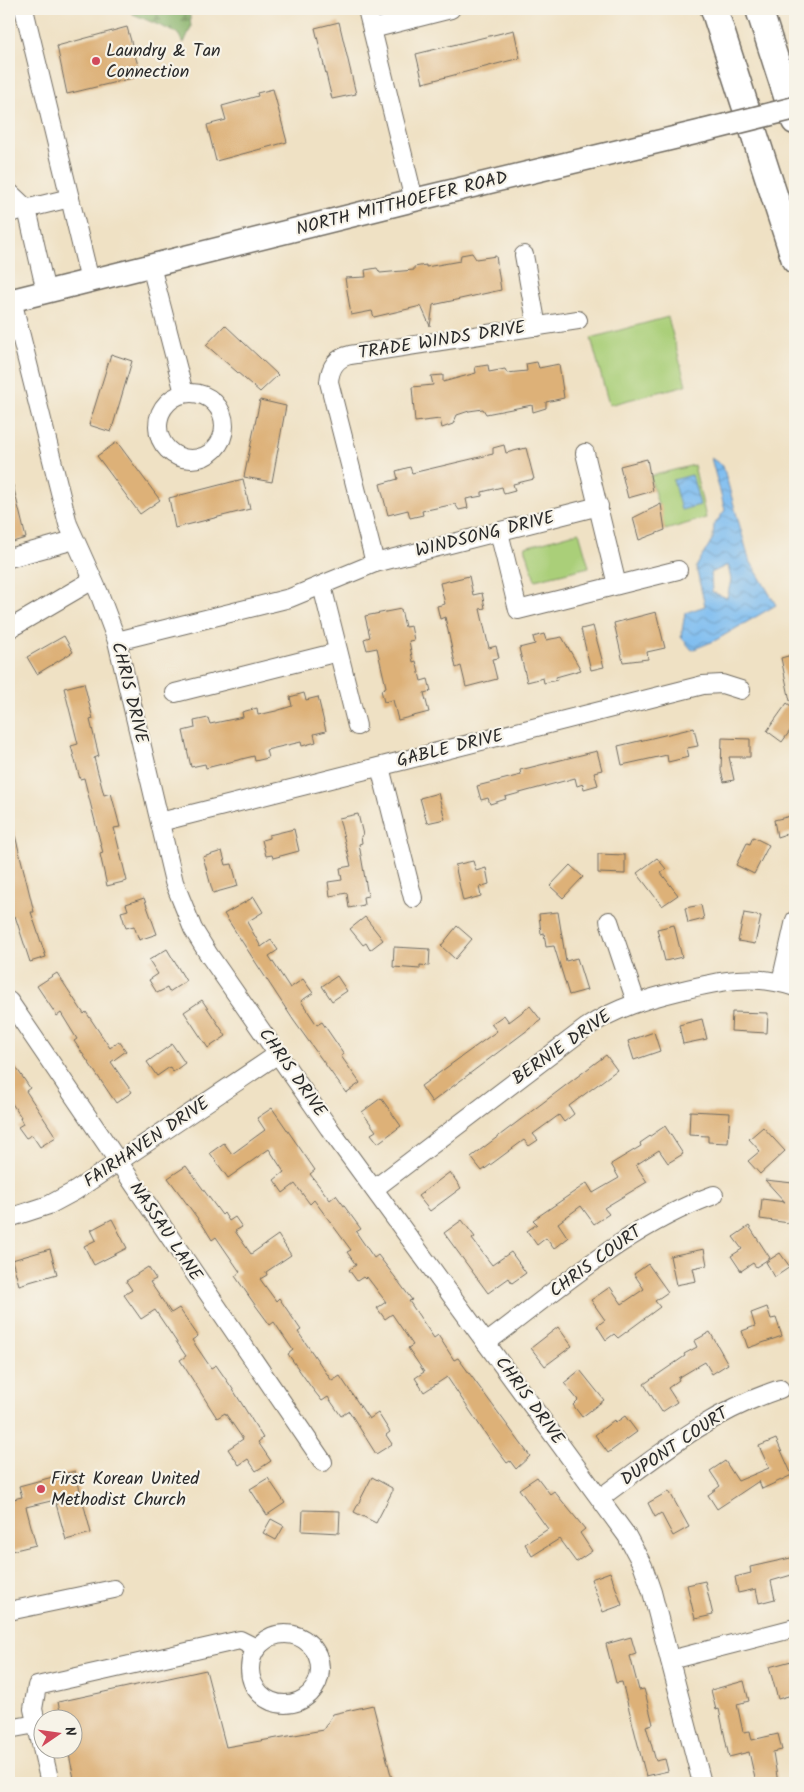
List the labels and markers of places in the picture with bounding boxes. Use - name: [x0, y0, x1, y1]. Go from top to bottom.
- place label: Laundry & Tan Connection: [106, 37, 221, 87]
- marker: Laundry & Tan Connection: [90, 55, 102, 67]
- place label: First Korean United Methodist Church: [51, 1465, 200, 1515]
- marker: First Korean United Methodist Church: [35, 1483, 47, 1495]

